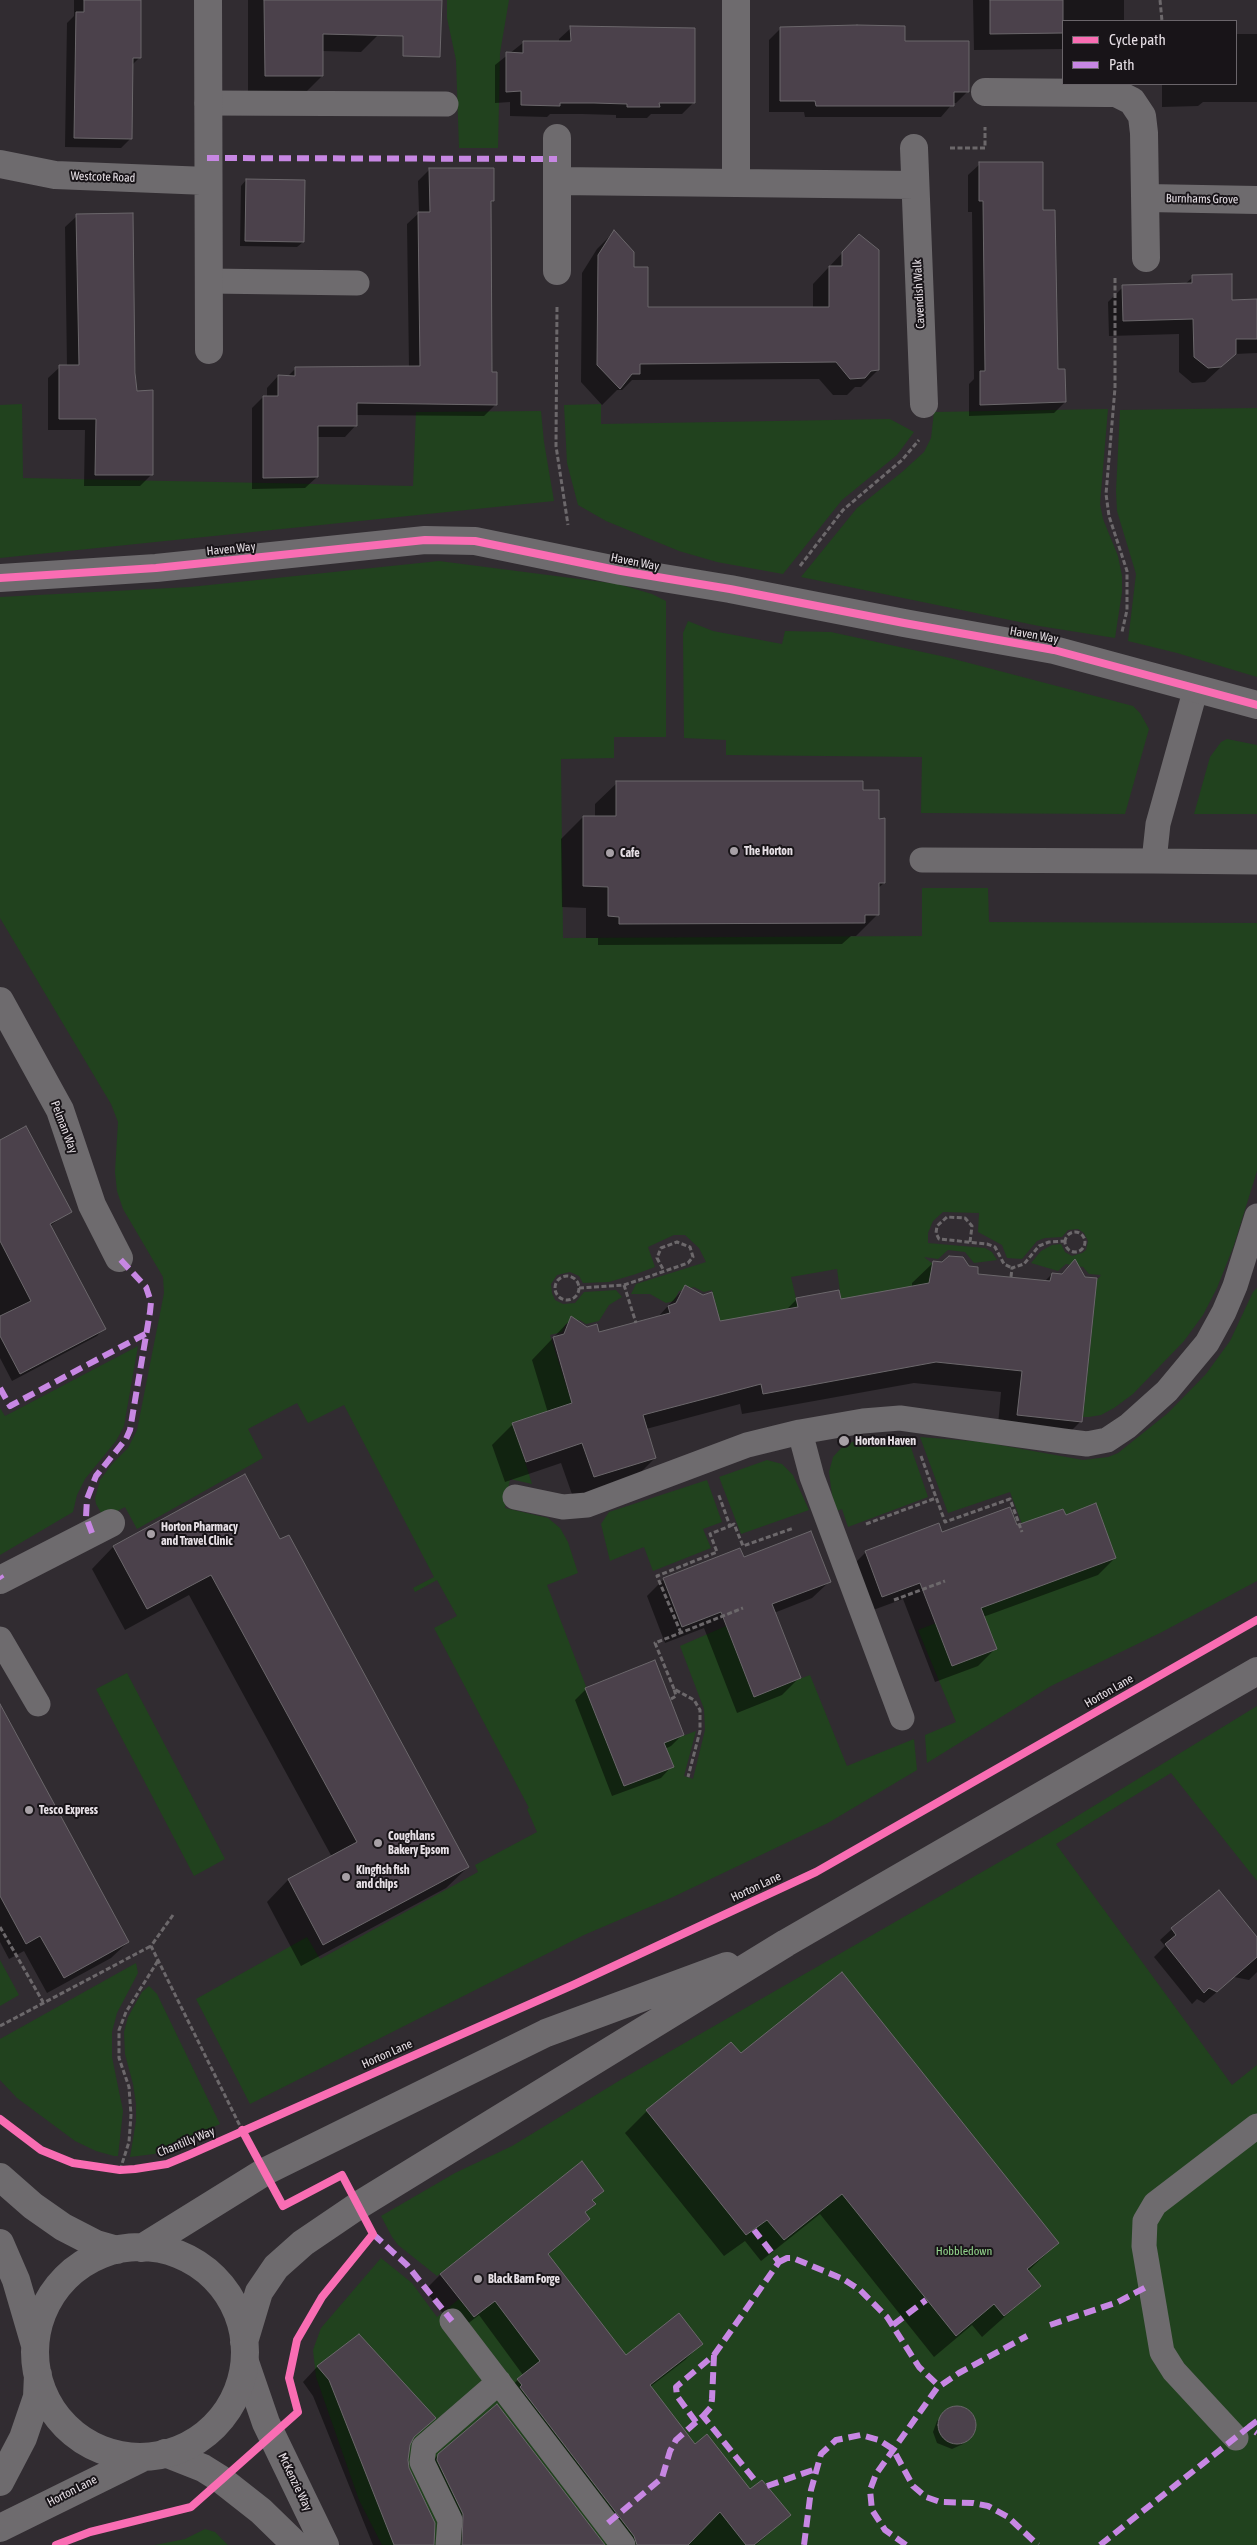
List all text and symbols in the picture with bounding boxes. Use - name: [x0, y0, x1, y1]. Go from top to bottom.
- legend: [1062, 20, 1237, 85]
- text: Cycle path: [1109, 31, 1166, 48]
- text: Path: [1109, 56, 1135, 73]
- street label: Westcote Road: [70, 169, 136, 185]
- street label: Burnhams Grove: [1166, 191, 1238, 207]
- street label: Cavendish Walk: [910, 259, 928, 329]
- street label: Haven Way: [206, 539, 256, 559]
- street label: Haven Way: [610, 550, 660, 574]
- street label: Haven Way: [1009, 624, 1059, 646]
- place label: The Horton: [744, 844, 793, 858]
- marker: The Horton: [728, 845, 740, 857]
- place label: Cafe: [620, 846, 640, 860]
- marker: Cafe: [604, 847, 616, 859]
- street label: Pelman Way: [47, 1099, 81, 1155]
- marker: Horton Haven: [837, 1434, 851, 1448]
- place label: Horton Haven: [855, 1434, 916, 1448]
- place label: Horton Pharmacy and Travel Clinic: [161, 1520, 238, 1548]
- marker: Horton Pharmacy and Travel Clinic: [145, 1528, 157, 1540]
- street label: Horton Lane: [1082, 1671, 1136, 1711]
- place label: Tesco Express: [39, 1803, 98, 1817]
- marker: Tesco Express: [23, 1804, 35, 1816]
- place label: Coughlans Bakery Epsom: [388, 1829, 449, 1857]
- marker: Coughlans Bakery Epsom: [372, 1837, 384, 1849]
- place label: Kingfish fish and chips: [356, 1863, 410, 1891]
- street label: Horton Lane: [729, 1869, 783, 1905]
- marker: Kingfish fish and chips: [340, 1871, 352, 1883]
- street label: Horton Lane: [359, 2036, 415, 2072]
- street label: Chantilly Way: [155, 2124, 217, 2160]
- park label: Hobbledown: [936, 2244, 992, 2258]
- place label: Black Barn Forge: [488, 2272, 560, 2286]
- marker: Black Barn Forge: [472, 2273, 484, 2285]
- street label: McKenzie Way: [275, 2451, 315, 2513]
- street label: Horton Lane: [45, 2472, 99, 2510]

